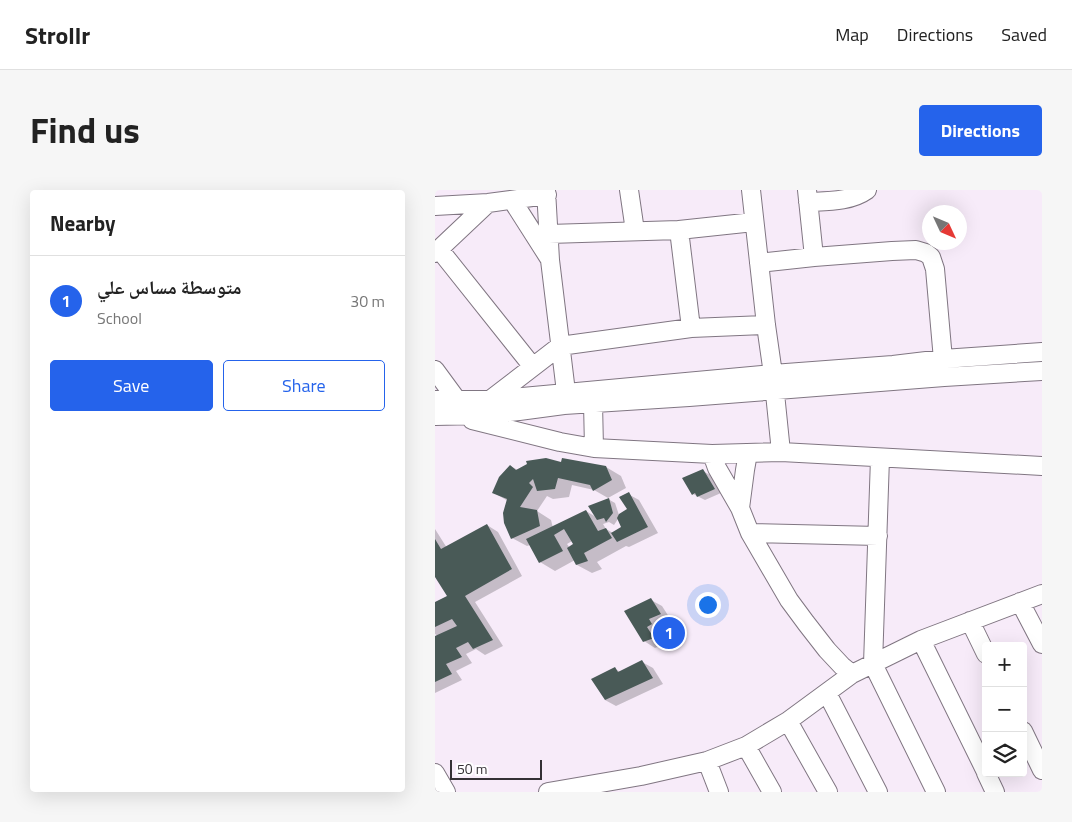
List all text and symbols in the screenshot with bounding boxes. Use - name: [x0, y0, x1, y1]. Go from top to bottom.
- text: Strollr: [25, 17, 90, 53]
- text: Map: [835, 21, 869, 48]
- text: Directions: [897, 21, 973, 48]
- text: Saved: [1001, 21, 1047, 48]
- text: Find us: [30, 103, 140, 157]
- button: Directions: [919, 105, 1042, 156]
- north arrow: [922, 205, 967, 250]
- text: Nearby: [50, 207, 115, 239]
- text: متوسطة مساس علي: [97, 272, 241, 301]
- text: 1: [62, 289, 70, 313]
- text: 30 m: [350, 289, 385, 313]
- text: School: [97, 306, 142, 330]
- button: Save: [50, 360, 213, 411]
- button: Share: [223, 360, 385, 411]
- your location: [695, 592, 721, 618]
- pin: 1: [653, 614, 685, 652]
- map controls: [982, 642, 1027, 777]
- button: +: [982, 642, 1027, 687]
- button: −: [982, 687, 1027, 732]
- button: layers: [982, 732, 1027, 777]
- scale bar: [450, 757, 543, 780]
- text: 50 m: [457, 758, 487, 779]

